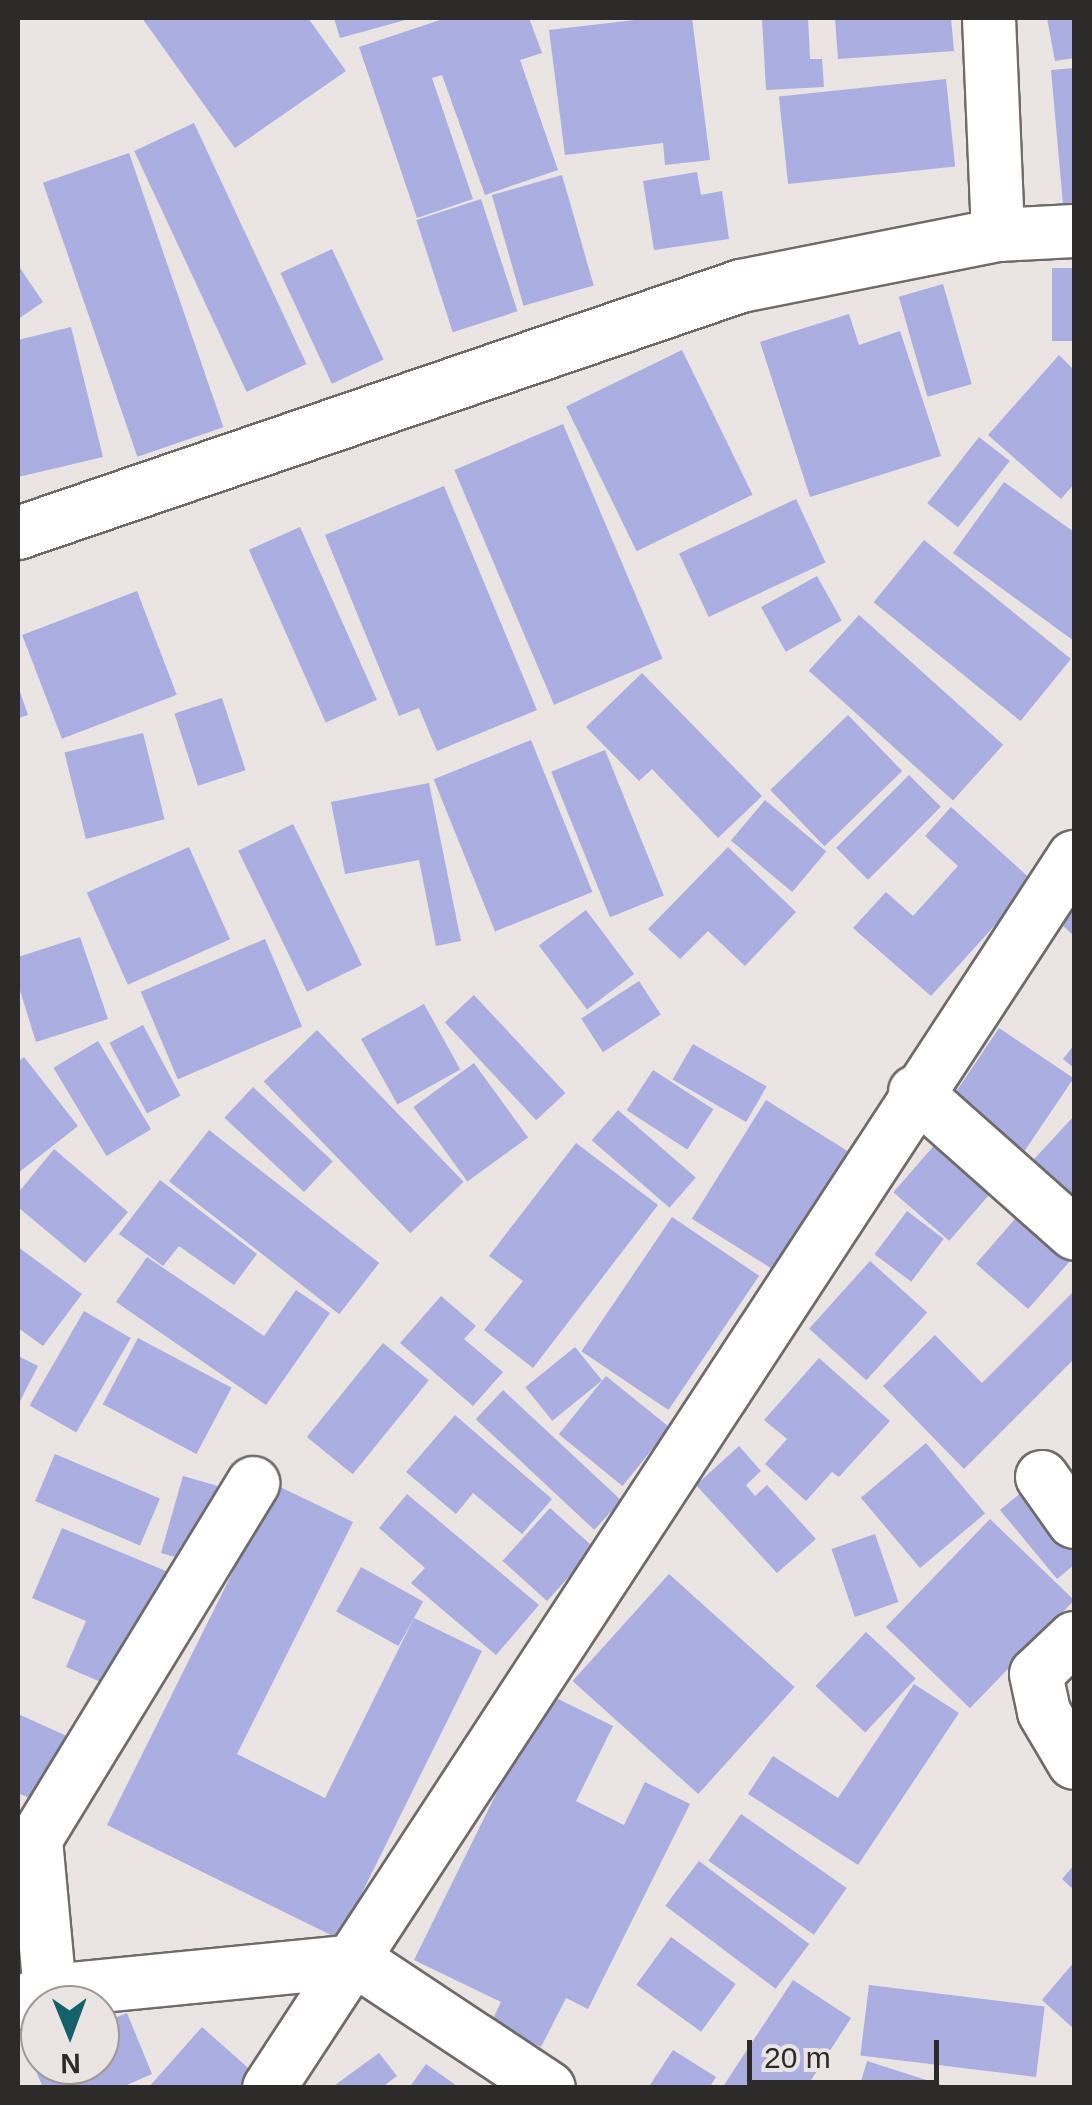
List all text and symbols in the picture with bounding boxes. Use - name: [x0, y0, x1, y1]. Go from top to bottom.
- north arrow: [20, 1985, 120, 2085]
- scale bar: [752, 2020, 944, 2082]
- text: 20 m: [764, 2041, 831, 2074]
- text: N: [60, 2048, 81, 2079]

